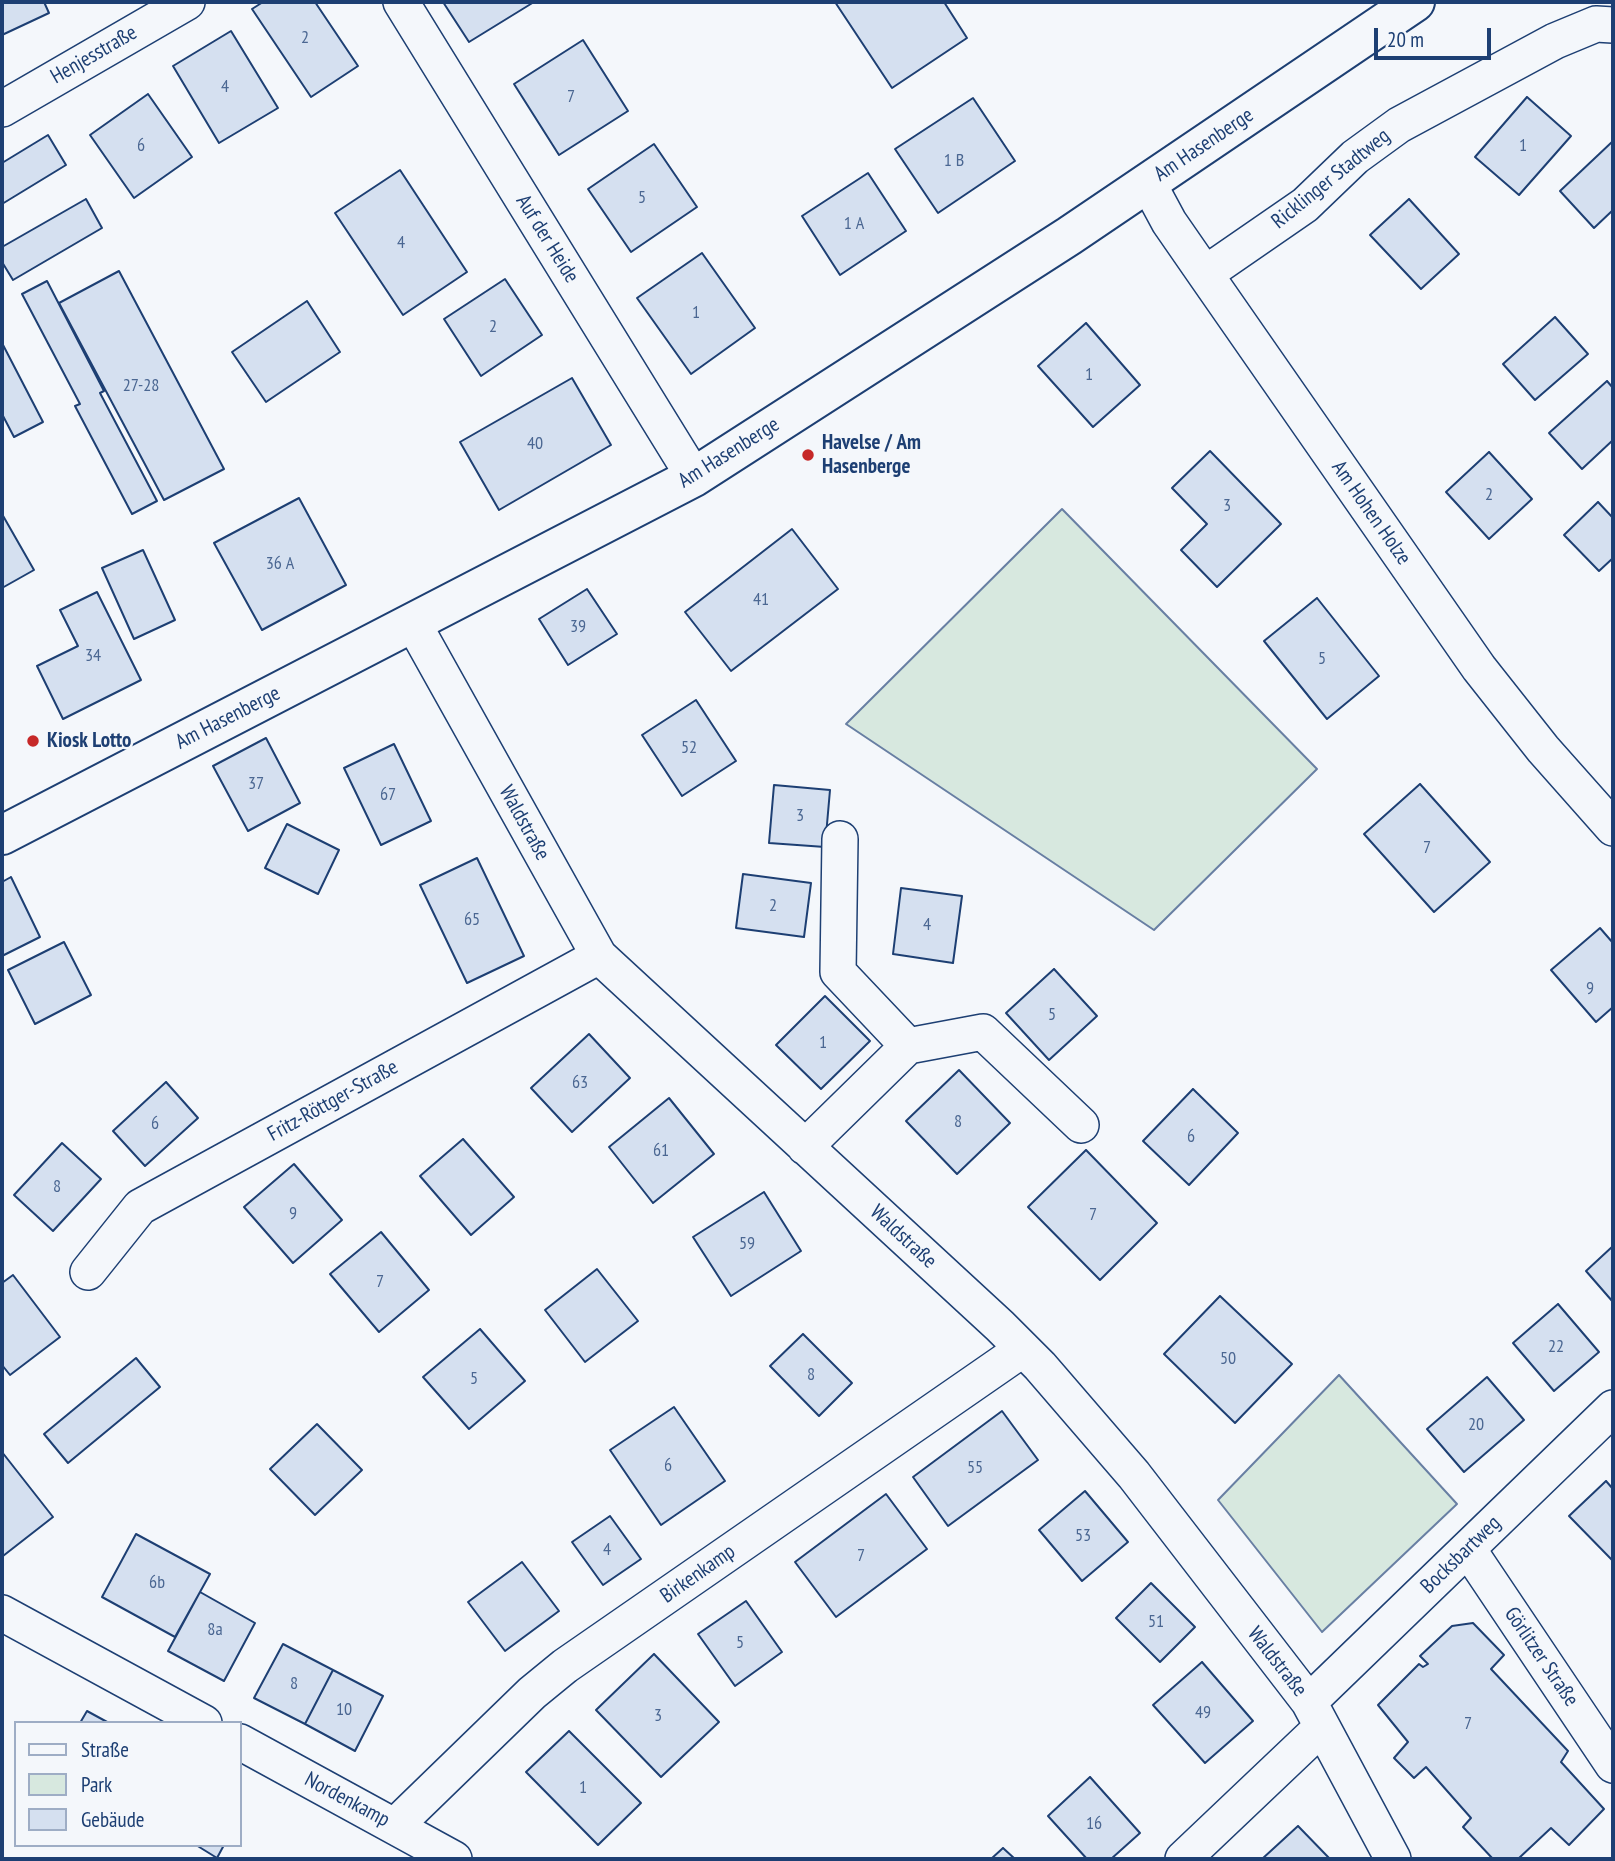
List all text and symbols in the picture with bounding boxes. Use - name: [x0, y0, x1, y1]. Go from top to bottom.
- scale bar: [1377, 14, 1494, 58]
- street label: Henjesstraße: [46, 20, 142, 90]
- text: 20 m: [1387, 26, 1424, 53]
- house number: 2: [301, 27, 309, 49]
- house number: 4: [221, 76, 229, 98]
- house number: 7: [567, 86, 575, 108]
- street label: Am Hasenberge: [1150, 103, 1258, 187]
- street label: Ricklinger Stadtweg: [1267, 124, 1395, 234]
- house number: 6: [137, 135, 145, 157]
- house number: 1: [1519, 135, 1527, 157]
- house number: 1 B: [944, 150, 964, 172]
- house number: 5: [638, 187, 646, 209]
- street label: Auf der Heide: [510, 190, 584, 288]
- house number: 1 A: [844, 213, 864, 235]
- house number: 4: [397, 232, 405, 254]
- house number: 1: [692, 302, 700, 324]
- house number: 2: [489, 316, 497, 338]
- house number: 1: [1085, 364, 1093, 386]
- house number: 27-28: [123, 375, 159, 397]
- street label: Am Hasenberge: [674, 412, 784, 494]
- place label: Havelse / Am Hasenberge: [822, 430, 921, 480]
- house number: 40: [527, 433, 543, 455]
- marker: Havelse / Am Hasenberge: [800, 447, 816, 463]
- street label: Am Hohen Holze: [1326, 456, 1416, 570]
- house number: 2: [1485, 484, 1493, 506]
- house number: 3: [1223, 495, 1231, 517]
- house number: 36 A: [266, 553, 294, 575]
- house number: 41: [753, 589, 769, 611]
- house number: 39: [570, 616, 586, 638]
- house number: 34: [85, 645, 101, 667]
- house number: 5: [1318, 648, 1326, 670]
- street label: Am Hasenberge: [171, 681, 285, 755]
- place label: Kiosk Lotto: [47, 728, 131, 754]
- marker: Kiosk Lotto: [25, 733, 41, 749]
- house number: 52: [681, 737, 697, 759]
- house number: 37: [248, 773, 264, 795]
- street label: Waldstraße: [493, 781, 555, 865]
- house number: 67: [380, 784, 396, 806]
- house number: 3: [796, 805, 804, 827]
- house number: 7: [1423, 837, 1431, 859]
- house number: 2: [769, 895, 777, 917]
- house number: 65: [464, 909, 480, 931]
- house number: 4: [923, 914, 931, 936]
- house number: 9: [1586, 978, 1594, 1000]
- house number: 5: [1048, 1004, 1056, 1026]
- house number: 1: [819, 1032, 827, 1054]
- street label: Fritz-Röttger-Straße: [264, 1055, 402, 1147]
- house number: 63: [572, 1072, 588, 1094]
- house number: 8: [954, 1111, 962, 1133]
- house number: 6: [151, 1113, 159, 1135]
- house number: 6: [1187, 1126, 1195, 1148]
- house number: 61: [653, 1140, 669, 1162]
- house number: 8: [53, 1176, 61, 1198]
- street label: Waldstraße: [865, 1200, 941, 1274]
- house number: 9: [289, 1203, 297, 1225]
- house number: 7: [1089, 1204, 1097, 1226]
- house number: 59: [739, 1233, 755, 1255]
- house number: 7: [376, 1271, 384, 1293]
- house number: 22: [1548, 1336, 1564, 1358]
- house number: 50: [1220, 1348, 1236, 1370]
- house number: 8: [807, 1364, 815, 1386]
- house number: 5: [470, 1368, 478, 1390]
- house number: 20: [1468, 1414, 1484, 1436]
- house number: 6: [664, 1455, 672, 1477]
- house number: 55: [967, 1457, 983, 1479]
- street label: Bocksbartweg: [1416, 1511, 1506, 1599]
- house number: 53: [1075, 1525, 1091, 1547]
- house number: 4: [603, 1539, 611, 1561]
- street label: Birkenkamp: [656, 1539, 740, 1609]
- house number: 7: [857, 1545, 865, 1567]
- house number: 6b: [149, 1572, 165, 1594]
- street label: Görlitzer Straße: [1499, 1603, 1583, 1711]
- house number: 51: [1148, 1611, 1164, 1633]
- house number: 8a: [207, 1619, 223, 1641]
- street label: Waldstraße: [1242, 1622, 1312, 1702]
- house number: 5: [736, 1632, 744, 1654]
- house number: 8: [290, 1673, 298, 1695]
- house number: 10: [336, 1699, 352, 1721]
- house number: 49: [1195, 1702, 1211, 1724]
- house number: 3: [654, 1705, 662, 1727]
- house number: 7: [1464, 1713, 1472, 1735]
- legend: [14, 1721, 242, 1847]
- text: Straße: [81, 1736, 129, 1763]
- street label: Nordenkamp: [300, 1767, 394, 1833]
- text: Park: [81, 1771, 112, 1798]
- house number: 1: [579, 1777, 587, 1799]
- text: Gebäude: [81, 1806, 144, 1833]
- house number: 16: [1086, 1813, 1102, 1835]

